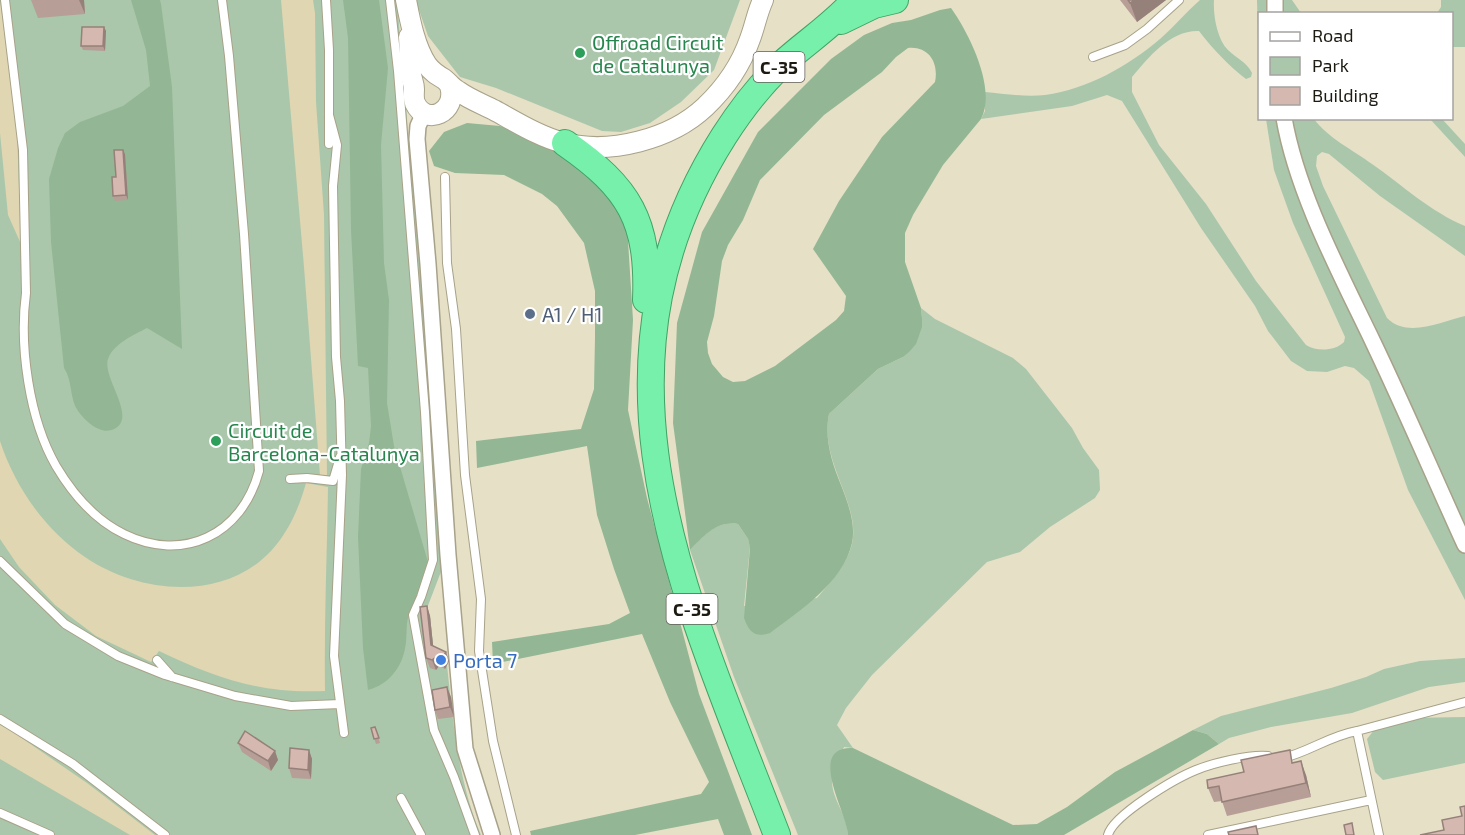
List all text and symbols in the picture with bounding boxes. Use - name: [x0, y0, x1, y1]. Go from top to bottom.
- legend: [1258, 12, 1453, 120]
- text: Road: [1312, 24, 1353, 46]
- place label: Offroad Circuit de Catalunya: [592, 30, 724, 77]
- marker: Offroad Circuit de Catalunya: [573, 46, 587, 60]
- road number: C-35: [754, 52, 804, 82]
- text: Park: [1312, 54, 1349, 76]
- text: Building: [1312, 84, 1379, 106]
- place label: A1 / H1: [542, 302, 602, 326]
- marker: A1 / H1: [523, 307, 537, 321]
- place label: Circuit de Barcelona-Catalunya: [228, 418, 420, 465]
- marker: Circuit de Barcelona-Catalunya: [209, 434, 223, 448]
- road number: C-35: [666, 594, 718, 624]
- place label: Porta 7: [453, 648, 517, 672]
- marker: Porta 7: [434, 653, 448, 667]

